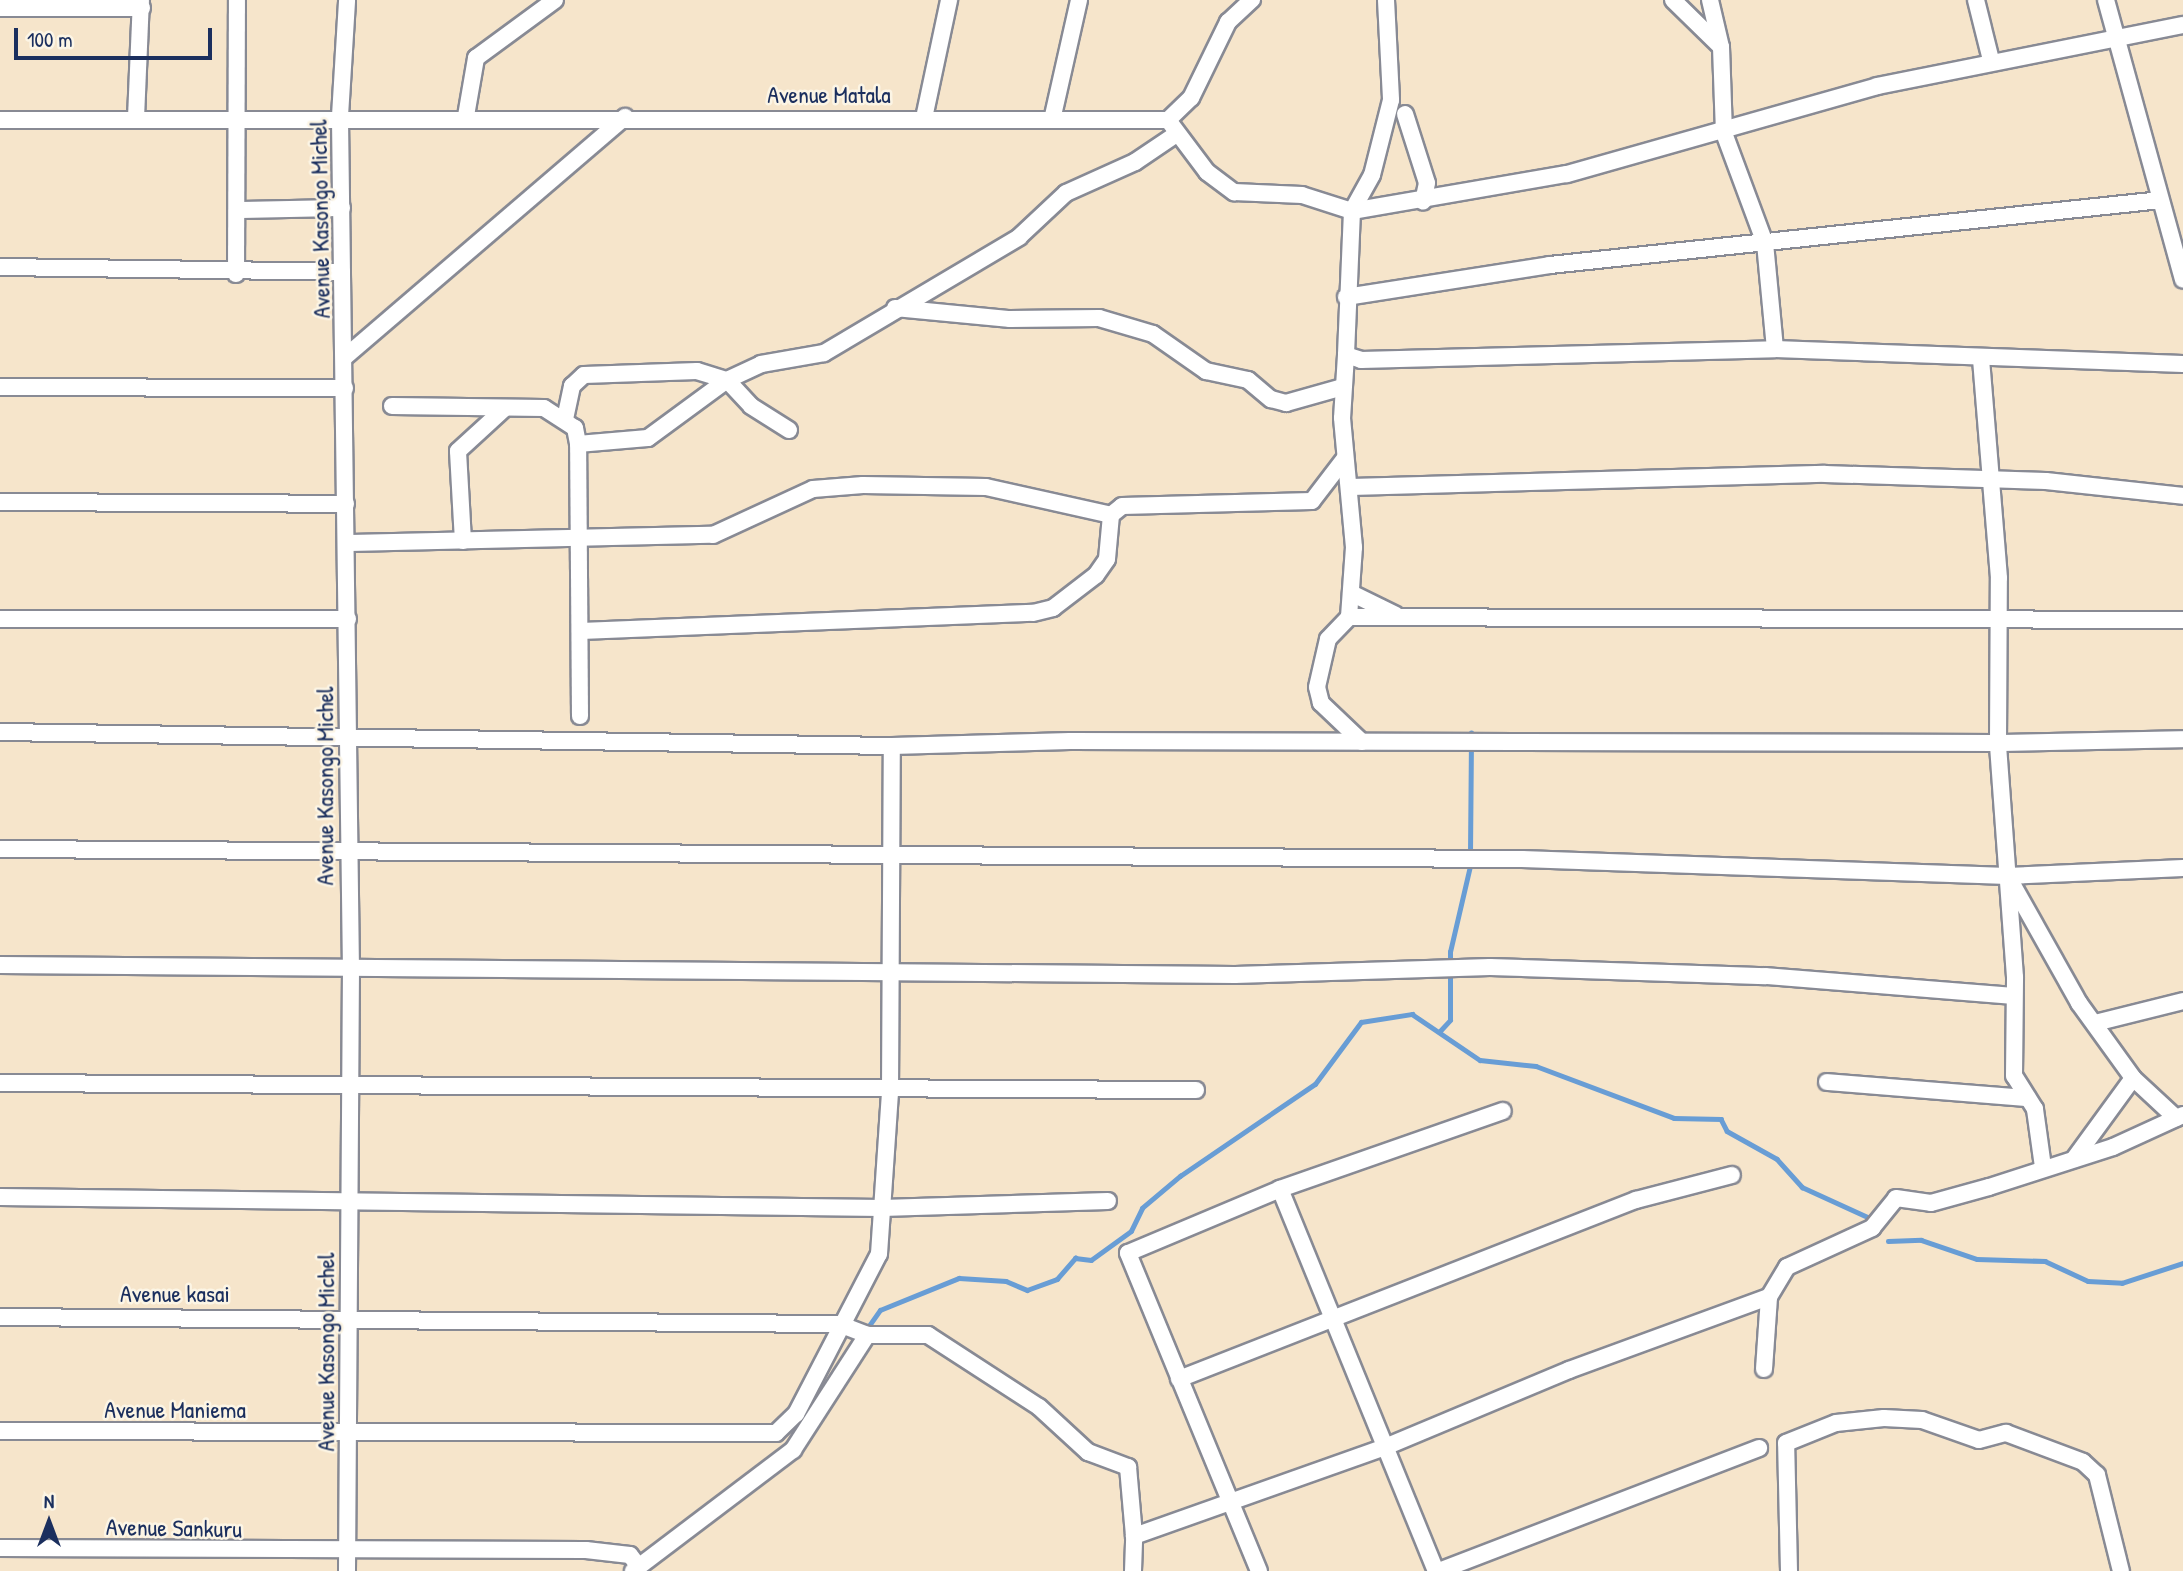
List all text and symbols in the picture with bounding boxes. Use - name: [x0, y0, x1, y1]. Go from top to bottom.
- scale bar: [18, 14, 215, 58]
- text: 100 m: [27, 25, 73, 54]
- street label: Avenue Matala: [767, 81, 891, 109]
- street label: Avenue Kasongo Michel: [304, 119, 336, 319]
- street label: Avenue Kasongo Michel: [311, 687, 339, 885]
- street label: Avenue Kasongo Michel: [312, 1253, 340, 1451]
- street label: Avenue kasai: [120, 1280, 230, 1308]
- street label: Avenue Maniema: [104, 1396, 246, 1424]
- north arrow: [14, 1487, 84, 1557]
- text: N: [44, 1488, 54, 1514]
- street label: Avenue Sankuru: [106, 1512, 242, 1544]

